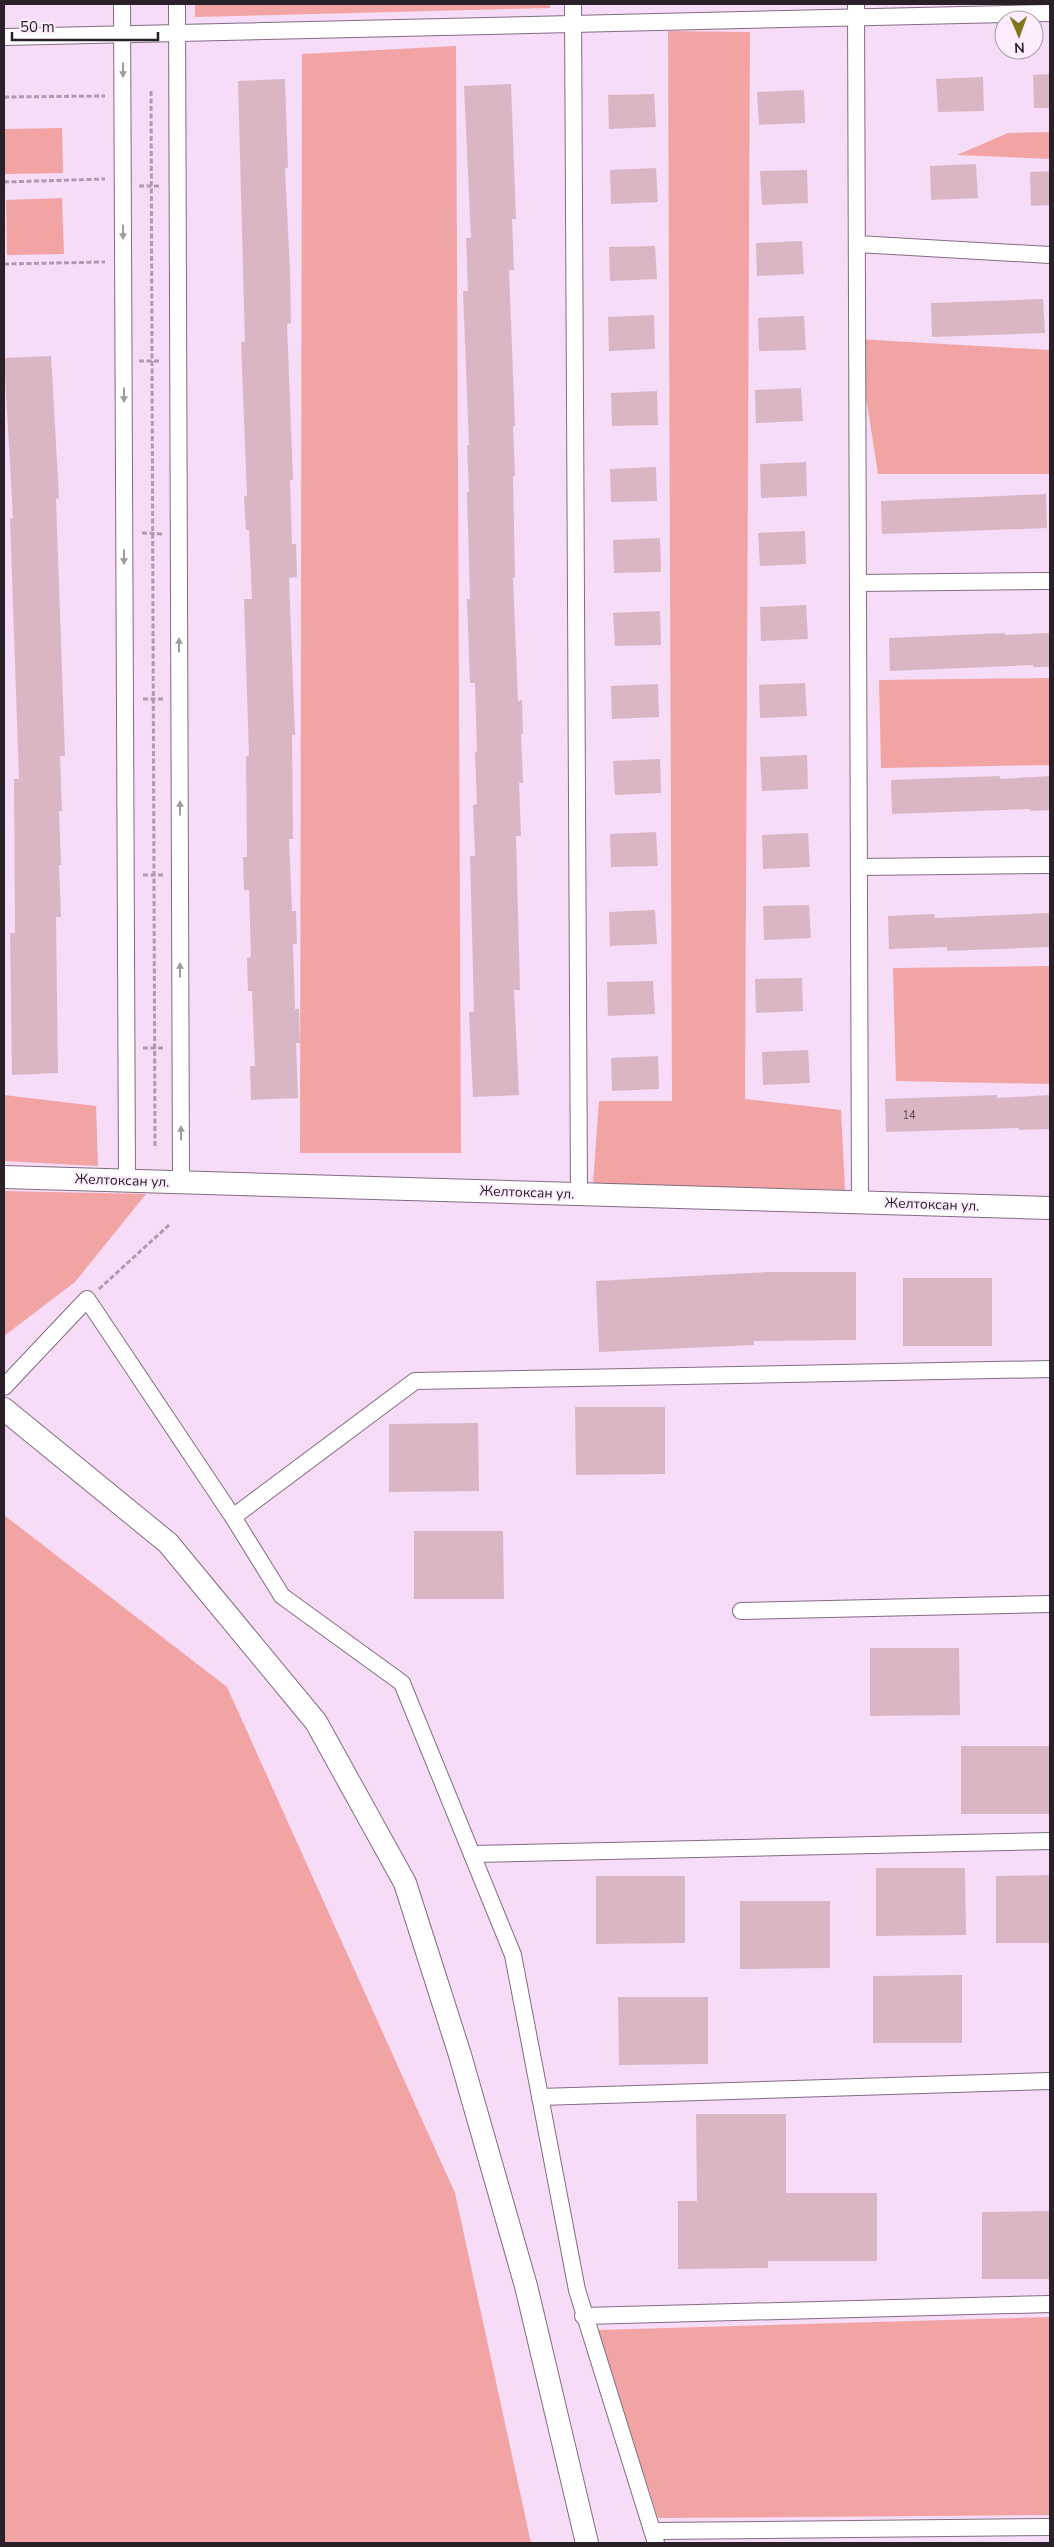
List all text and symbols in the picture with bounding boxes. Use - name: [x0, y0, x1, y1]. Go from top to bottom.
- scale bar: [12, 10, 159, 42]
- north arrow: [994, 10, 1044, 60]
- text: 50 m: [20, 17, 55, 37]
- text: N: [1014, 38, 1025, 57]
- one-way arrow: [119, 62, 127, 78]
- one-way arrow: [119, 225, 127, 241]
- one-way arrow: [120, 387, 128, 403]
- one-way arrow: [120, 550, 128, 566]
- one-way arrow: [175, 637, 183, 653]
- one-way arrow: [176, 800, 184, 816]
- one-way arrow: [176, 962, 184, 978]
- house number: 14: [902, 1108, 916, 1123]
- one-way arrow: [176, 1125, 184, 1141]
- street label: Желтоксан ул.: [74, 1169, 170, 1192]
- street label: Желтоксан ул.: [479, 1181, 575, 1204]
- street label: Желтоксан ул.: [884, 1193, 980, 1216]

